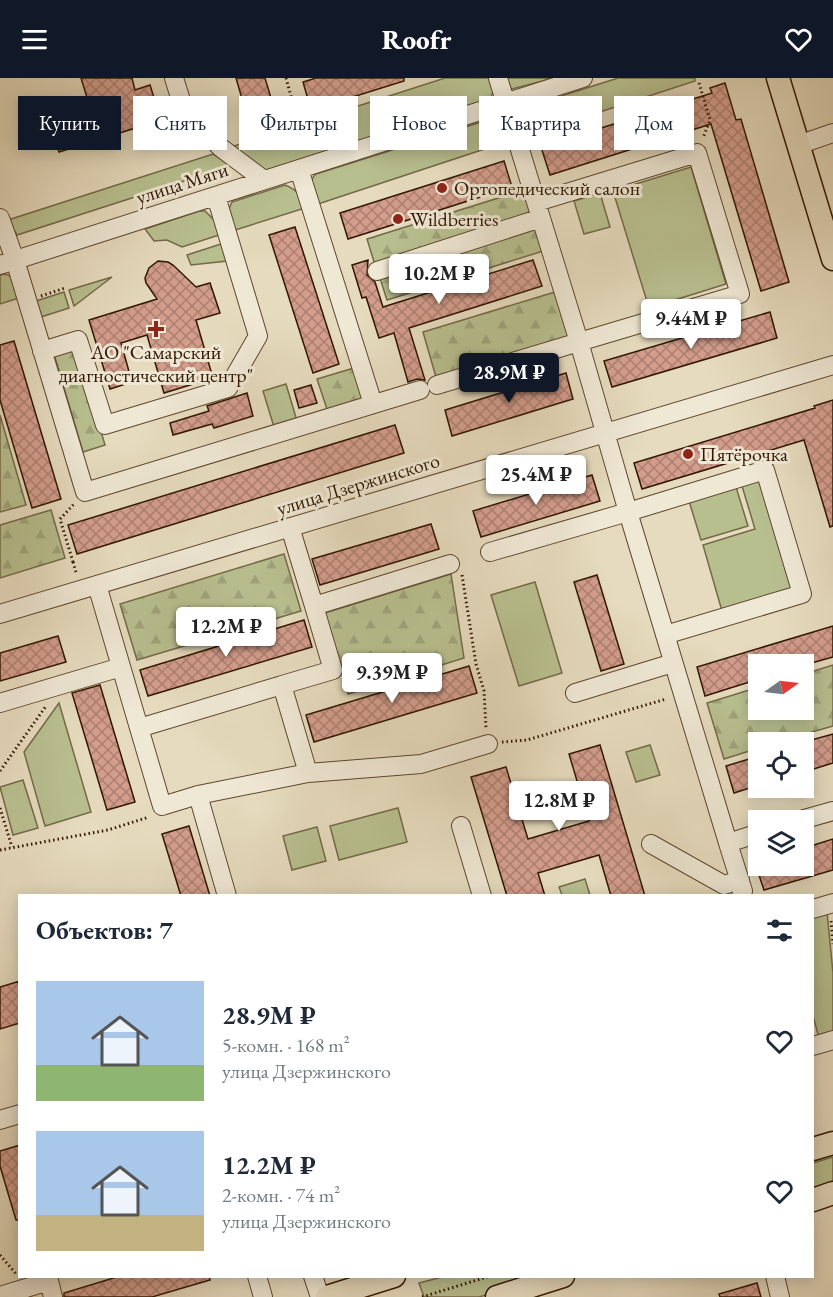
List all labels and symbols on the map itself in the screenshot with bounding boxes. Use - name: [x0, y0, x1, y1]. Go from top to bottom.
- street label: улица Мяги: [133, 156, 232, 210]
- place label: Ортопедический салон: [454, 175, 640, 201]
- marker: Ортопедический салон: [435, 181, 449, 195]
- place label: Wildberries: [410, 206, 498, 232]
- marker: Wildberries: [391, 212, 405, 226]
- pin: 10.2M ₽: [384, 254, 494, 305]
- pin: 9.44M ₽: [636, 299, 746, 350]
- marker: АО "Самарский диагностический центр": [147, 320, 165, 338]
- place label: АО "Самарский диагностический центр": [59, 339, 253, 388]
- pin: 28.9M ₽: [454, 353, 564, 404]
- place label: Пятёрочка: [700, 441, 788, 467]
- street label: улица Дзержинского: [273, 447, 443, 521]
- marker: Пятёрочка: [681, 447, 695, 461]
- pin: 25.4M ₽: [481, 455, 591, 506]
- pin: 12.2M ₽: [171, 607, 281, 658]
- pin: 9.39M ₽: [337, 653, 447, 704]
- north arrow: [748, 654, 814, 720]
- pin: 12.8M ₽: [504, 781, 614, 832]

